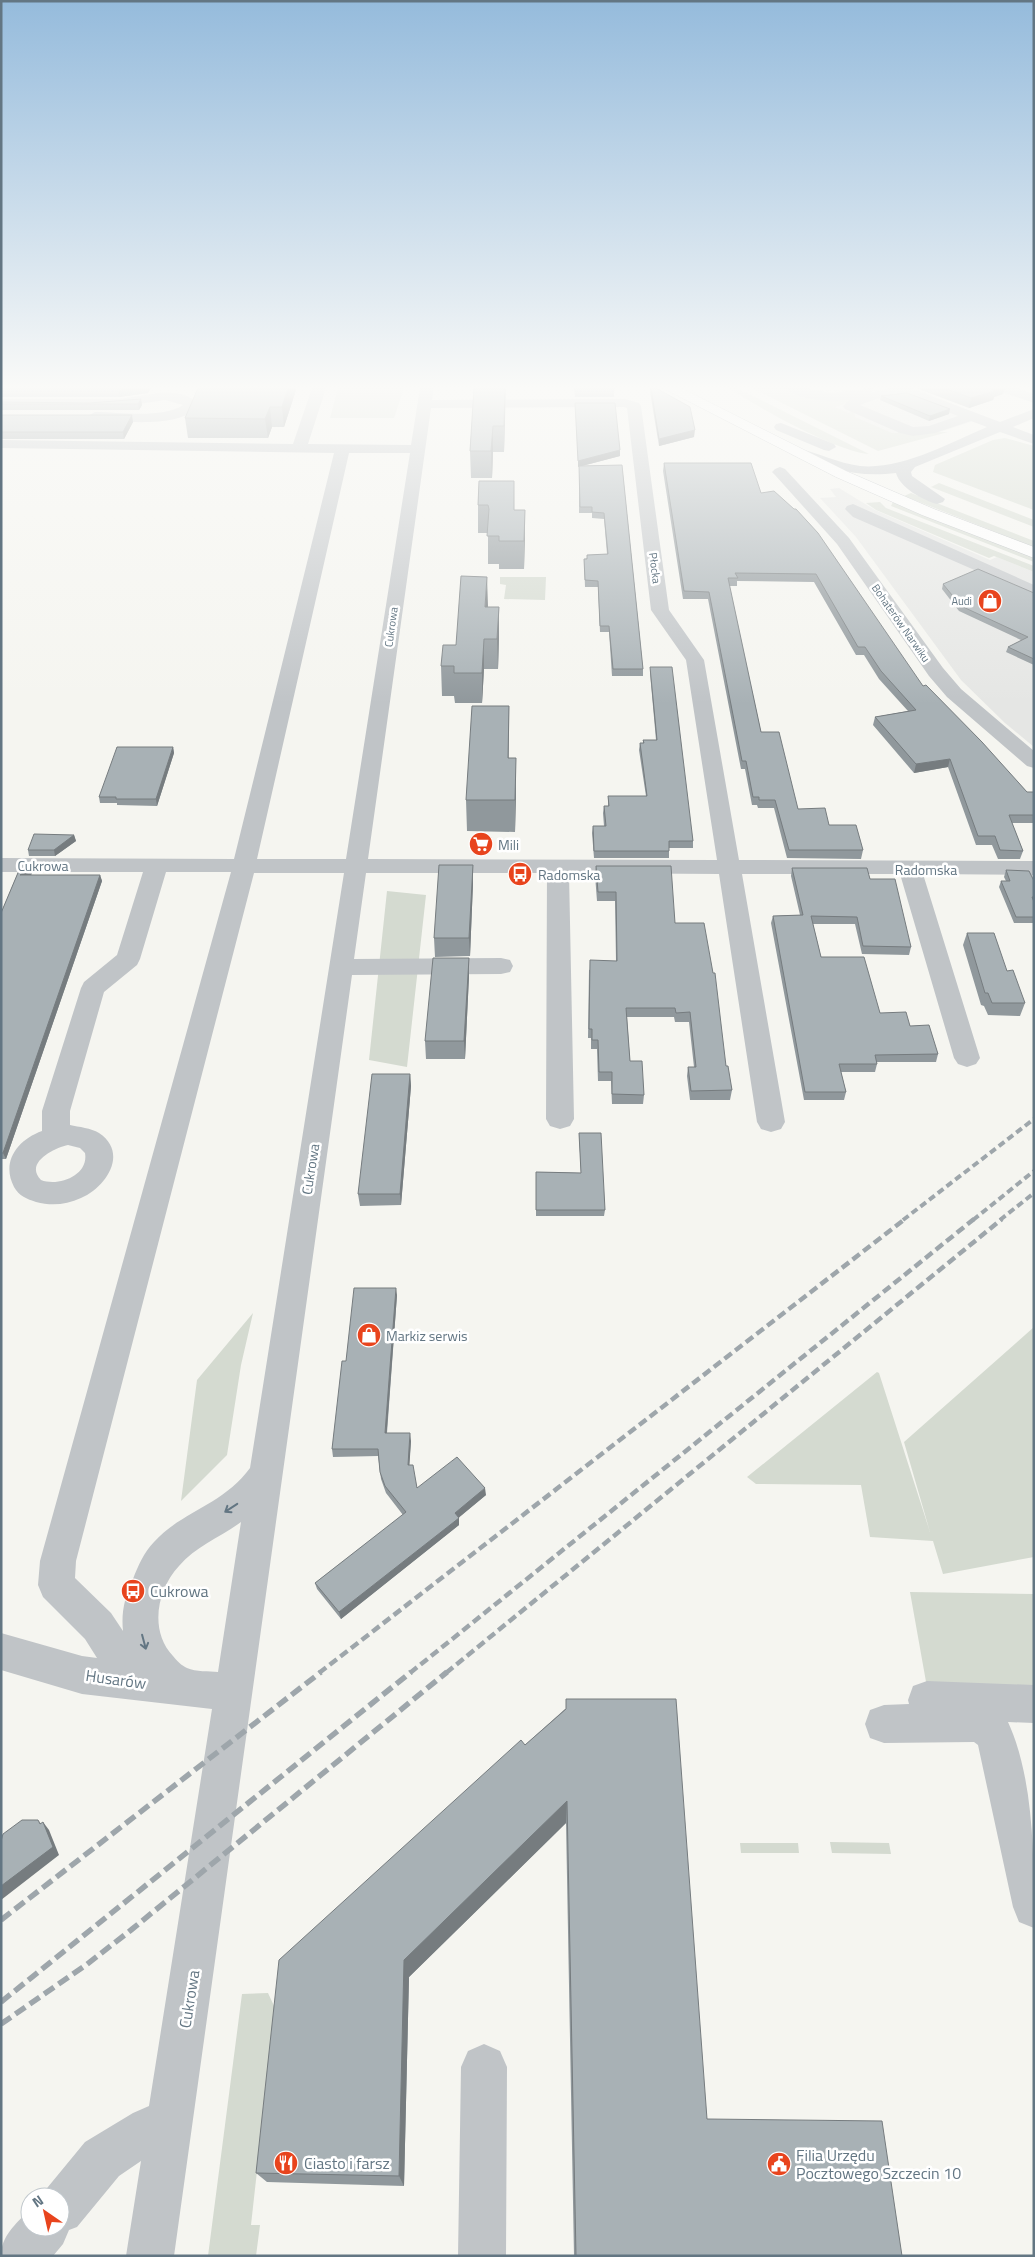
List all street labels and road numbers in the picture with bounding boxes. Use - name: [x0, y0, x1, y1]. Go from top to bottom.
- street label: Płocka: [645, 551, 665, 585]
- street label: Bohaterów Narwiku: [868, 581, 934, 666]
- street label: Cukrowa: [380, 605, 402, 648]
- street label: Cukrowa: [17, 855, 69, 876]
- street label: Radomska: [895, 859, 957, 880]
- street label: Cukrowa: [296, 1142, 324, 1196]
- street label: Husarów: [84, 1663, 148, 1695]
- street label: Cukrowa: [173, 1968, 205, 2030]

